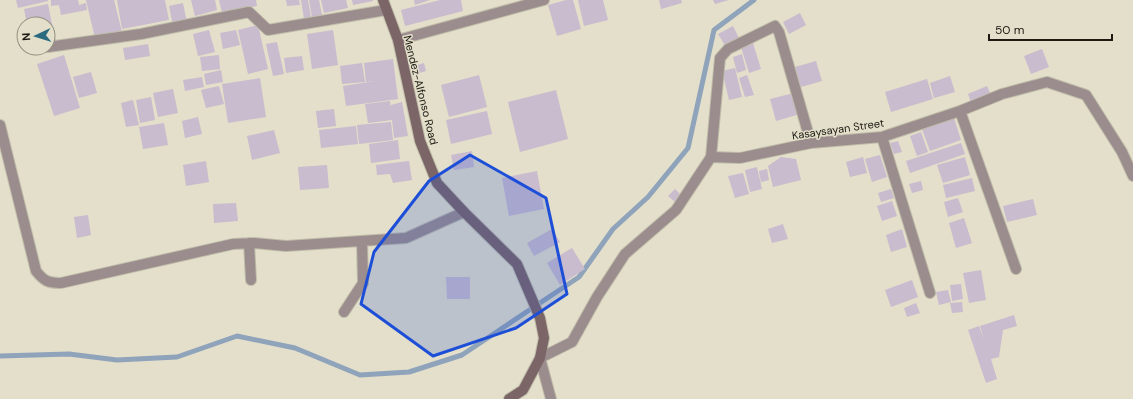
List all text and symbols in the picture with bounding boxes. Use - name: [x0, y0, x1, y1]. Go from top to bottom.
- north arrow: [16, 16, 56, 56]
- scale bar: [989, 16, 1112, 42]
- text: 50 m: [995, 22, 1024, 38]
- text: N: [19, 32, 33, 41]
- street label: Mendez-Alfonso Road: [401, 34, 441, 146]
- street label: Kasaysayan Street: [791, 116, 885, 142]

